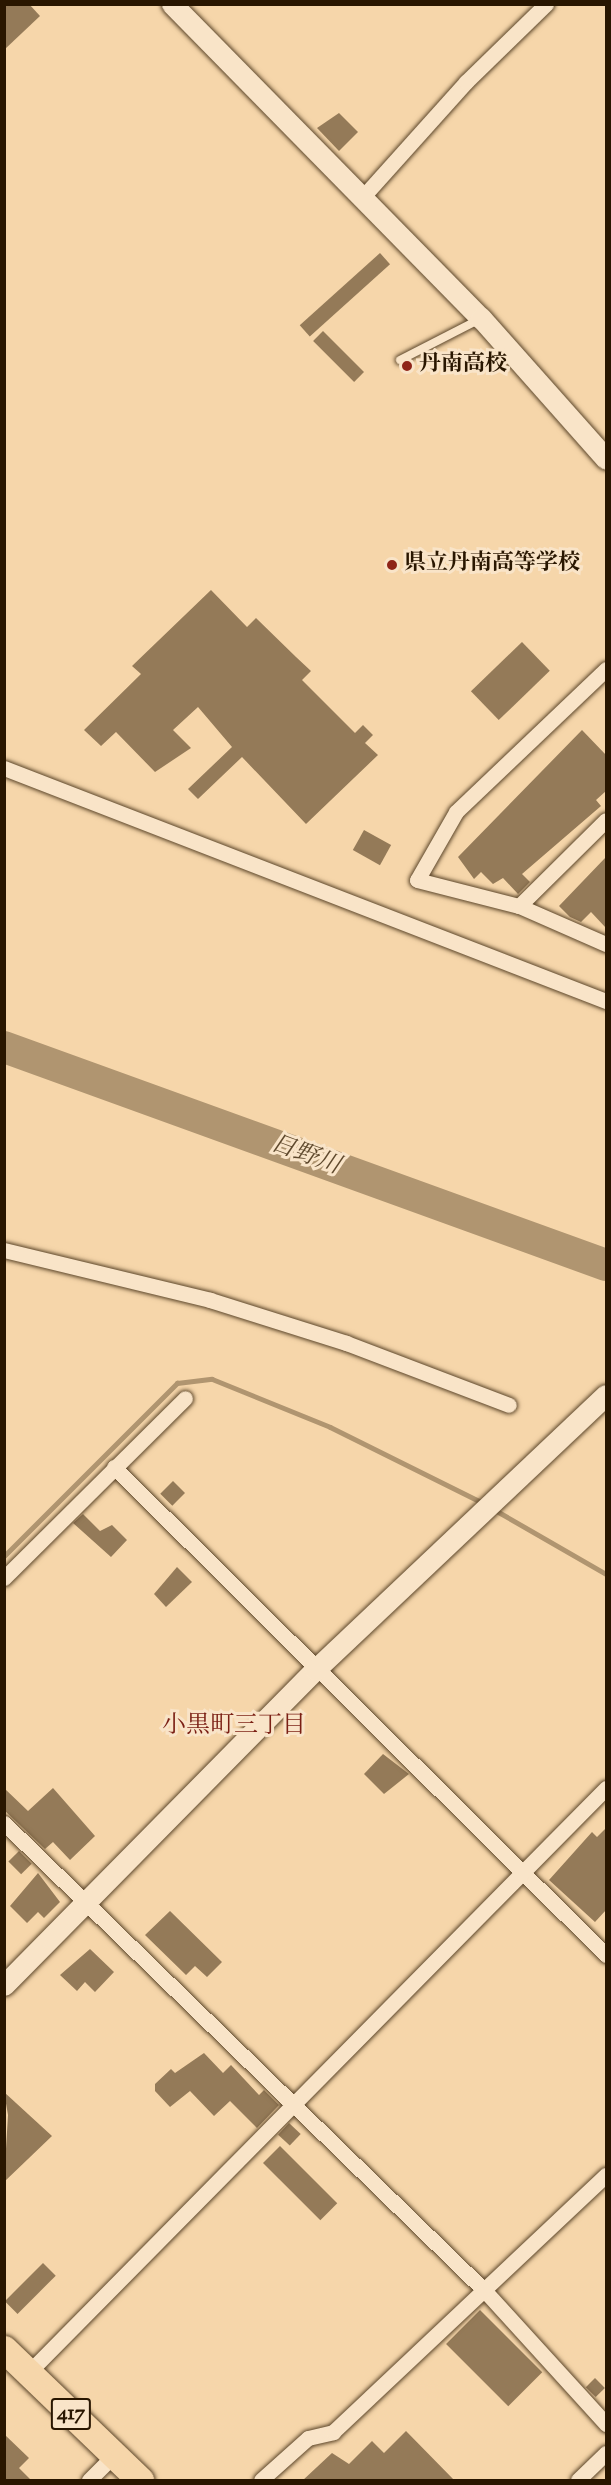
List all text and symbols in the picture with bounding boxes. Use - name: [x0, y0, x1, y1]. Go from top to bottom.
- place label: 丹南高校: [419, 353, 507, 379]
- marker: 丹南高校: [400, 359, 414, 373]
- place label: 県立丹南高等学校: [404, 552, 580, 578]
- marker: 県立丹南高等学校: [385, 558, 399, 572]
- water label: 日野川: [266, 1130, 344, 1182]
- district label: 小黒町三丁目: [162, 1713, 306, 1741]
- road number: 417: [50, 2396, 92, 2432]

